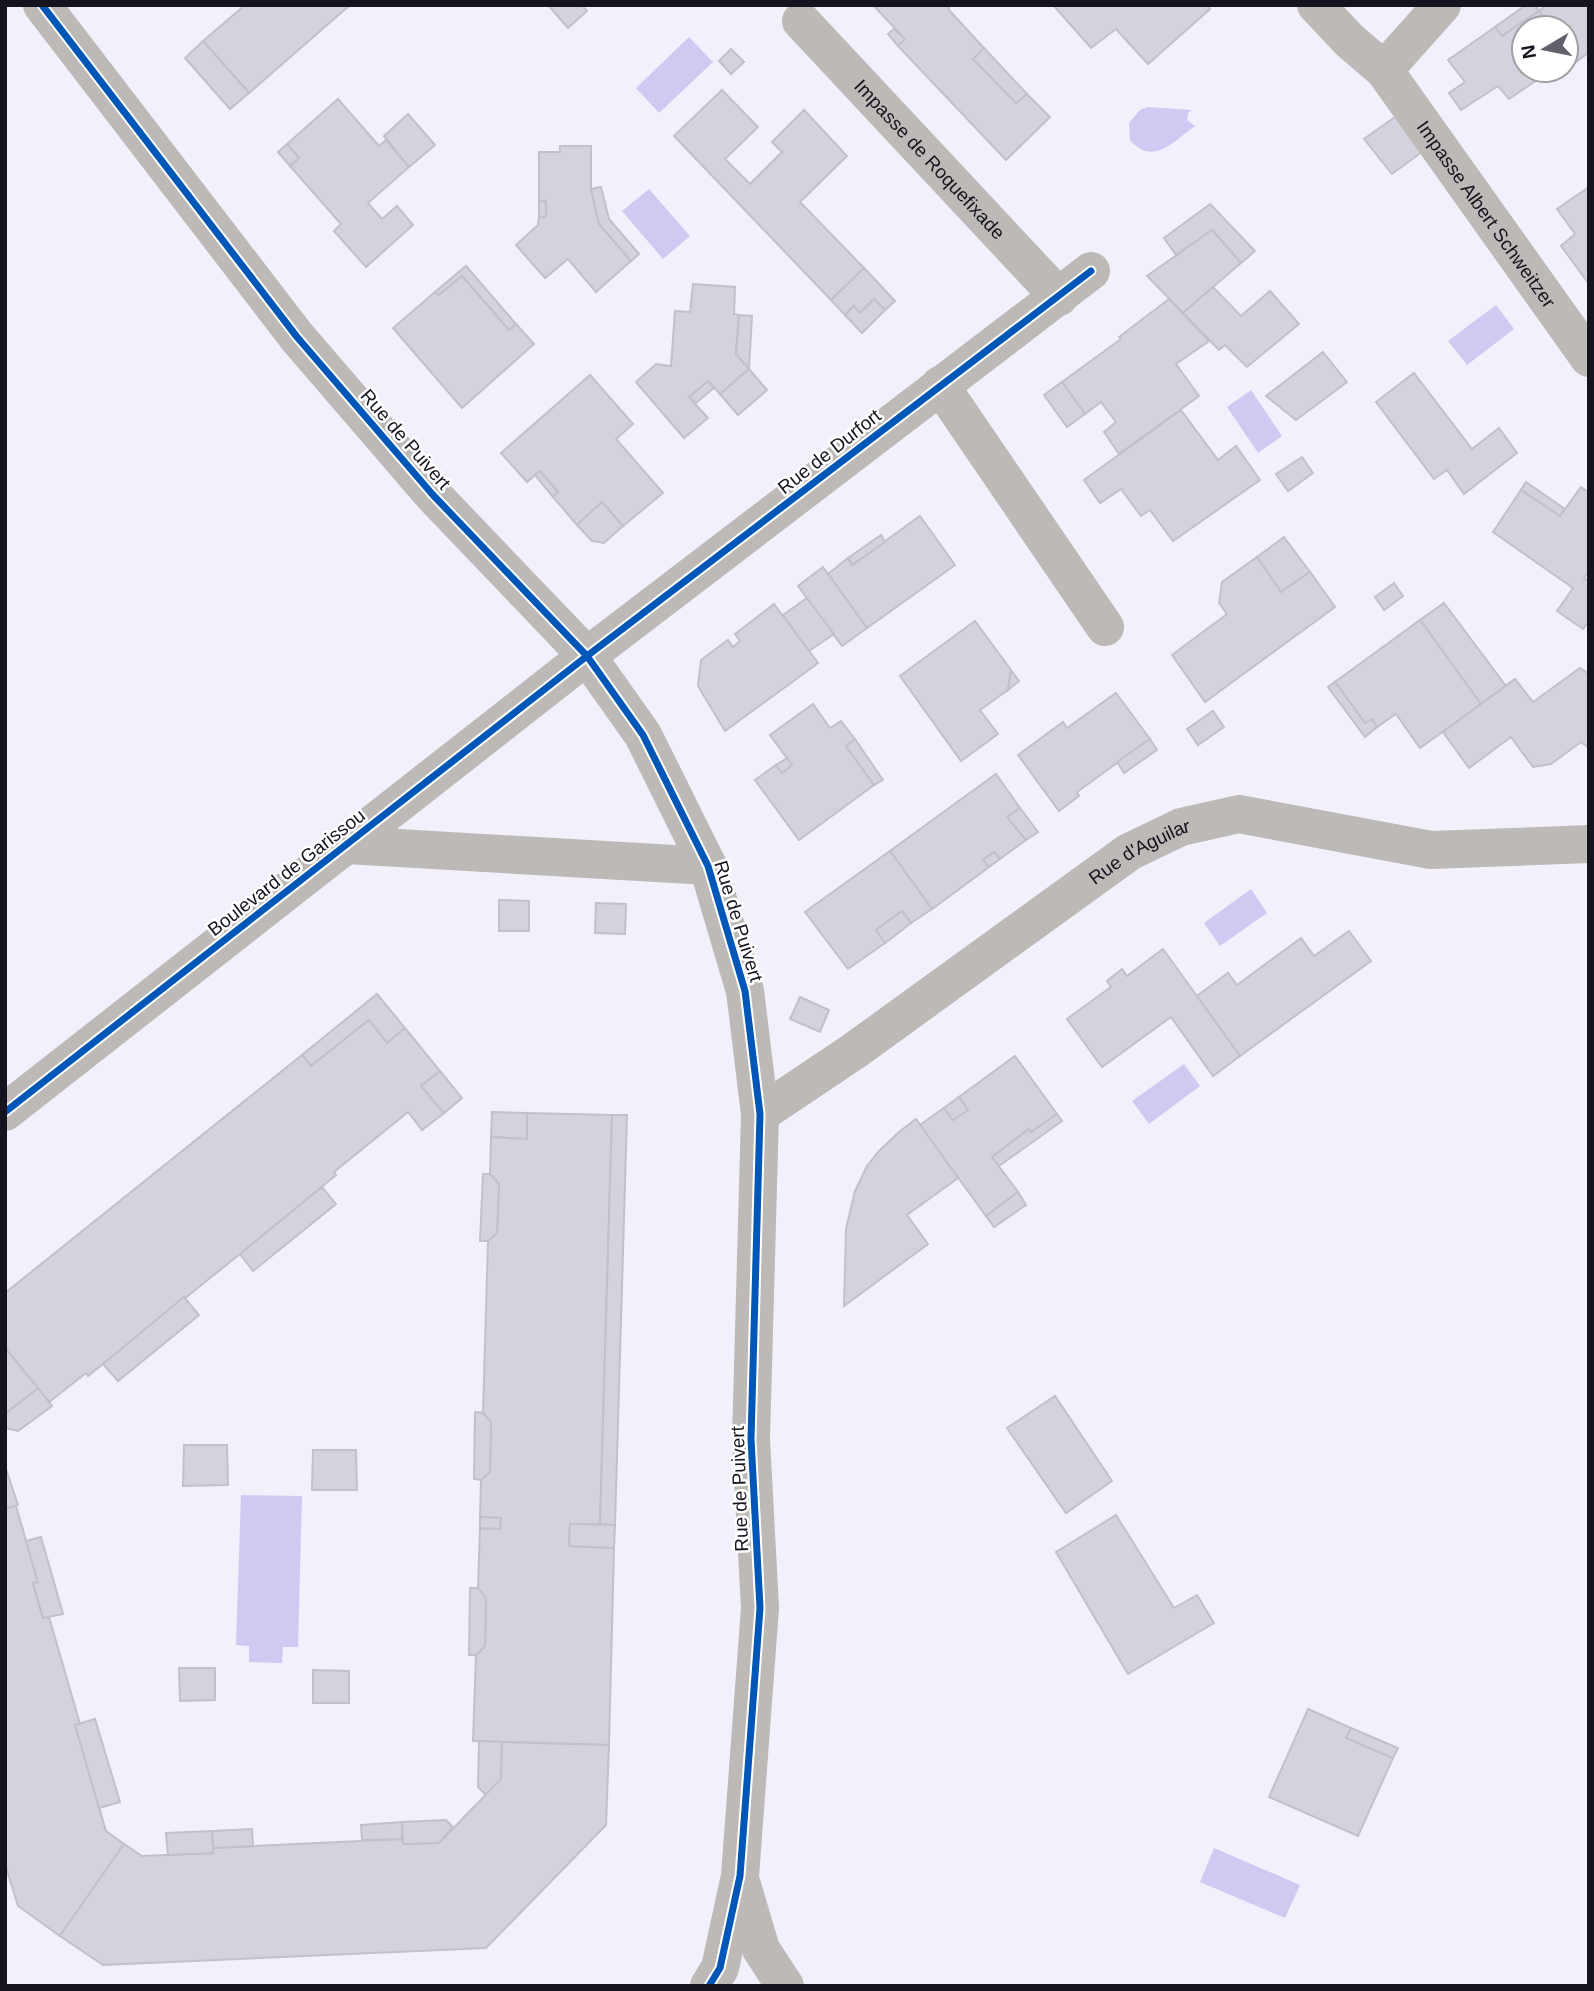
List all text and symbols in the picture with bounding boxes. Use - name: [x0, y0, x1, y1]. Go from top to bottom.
- north arrow: [1510, 14, 1580, 84]
- text: N: [1517, 43, 1540, 60]
- street label: Impasse de Roquefixade: [850, 75, 1009, 243]
- street label: Impasse Albert Schweitzer: [1413, 117, 1560, 312]
- street label: Rue de Puivert: [356, 385, 455, 494]
- street label: Rue de Durfort: [774, 404, 885, 498]
- street label: Boulevard de Garissou: [204, 805, 369, 940]
- street label: Rue d'Aguilar: [1085, 815, 1192, 889]
- street label: Rue de Puivert: [710, 858, 767, 985]
- street label: Rue de Puivert: [727, 1425, 752, 1552]

